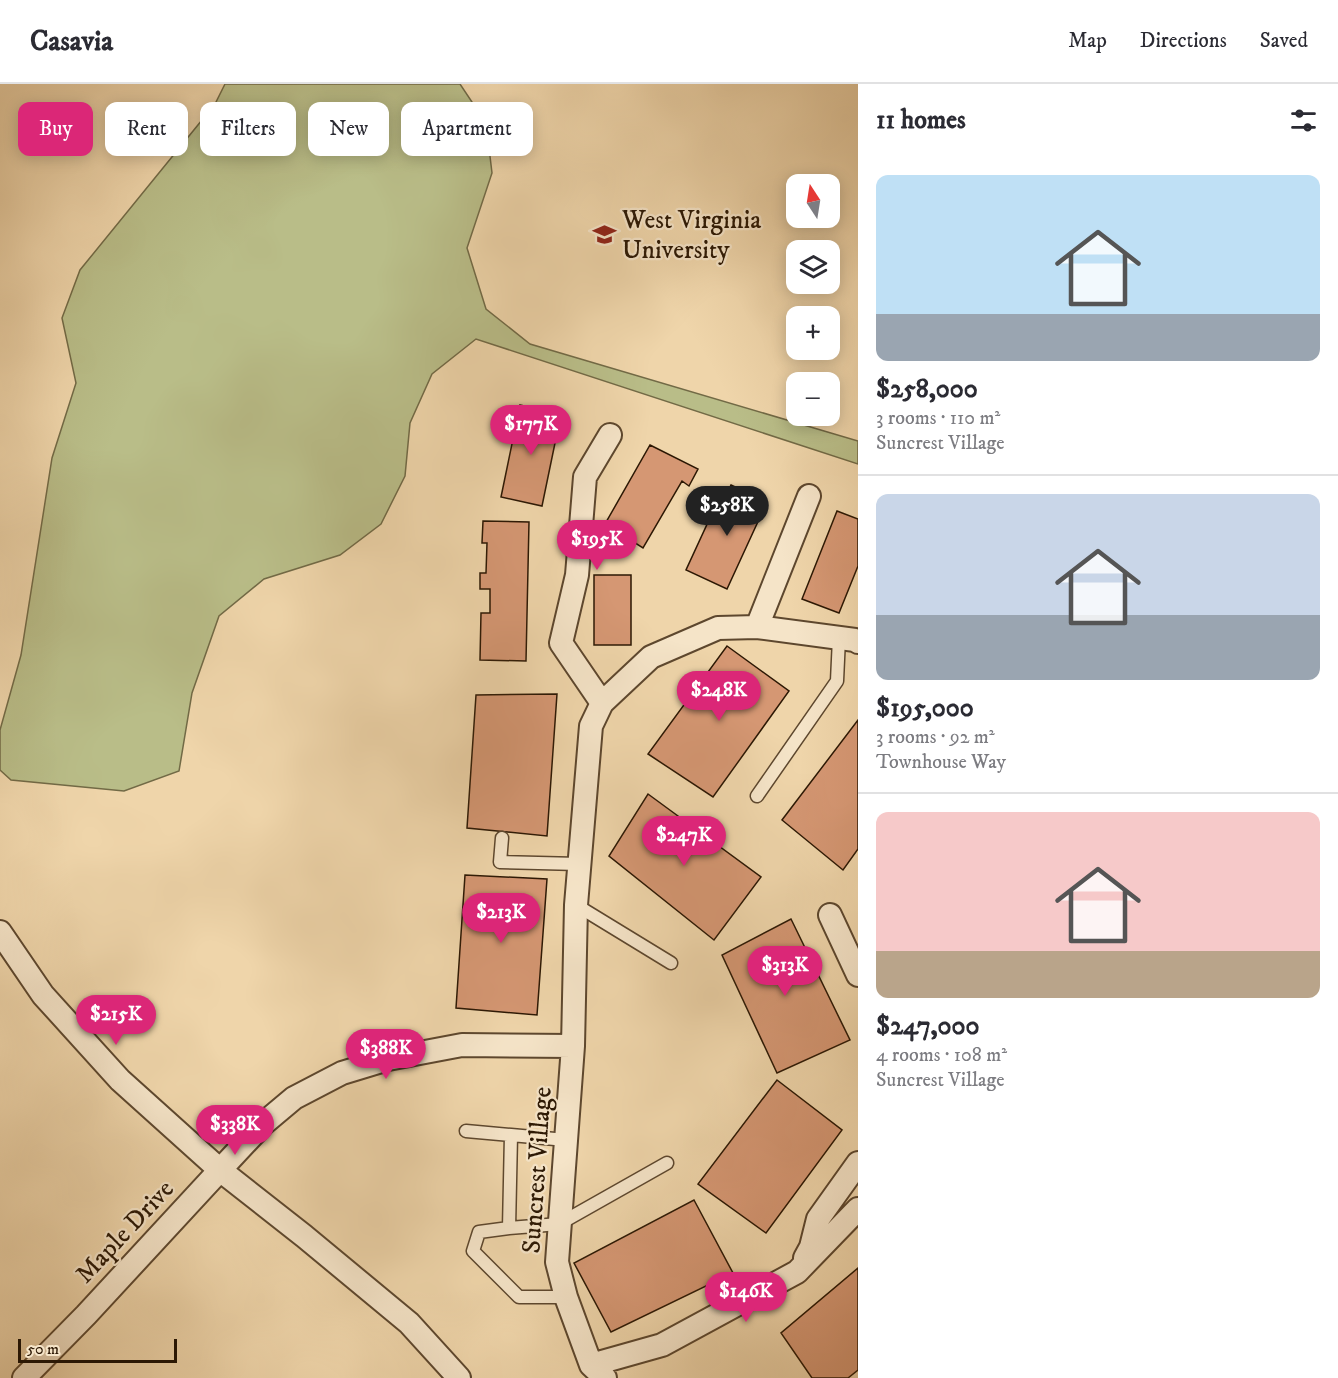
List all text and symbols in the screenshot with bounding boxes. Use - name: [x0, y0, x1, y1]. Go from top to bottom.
- text: Casavia: [30, 24, 113, 59]
- text: Map: [1068, 28, 1107, 54]
- text: Directions: [1140, 28, 1227, 54]
- text: Saved: [1260, 28, 1308, 54]
- chip: Buy: [18, 102, 93, 156]
- chip: Rent: [105, 102, 188, 156]
- chip: Filters: [200, 102, 296, 156]
- chip: New: [308, 102, 389, 156]
- chip: Apartment: [401, 102, 533, 156]
- text: 11 homes: [876, 104, 966, 137]
- icon: filters: [1287, 104, 1320, 137]
- north arrow: [786, 174, 840, 228]
- map controls: [786, 174, 840, 426]
- place label: West Virginia University: [621, 204, 761, 267]
- icon: home: [1044, 214, 1152, 322]
- school or university icon: West Virginia University: [591, 221, 617, 247]
- button: layers: [786, 240, 840, 294]
- button: +: [786, 306, 840, 360]
- button: −: [786, 372, 840, 426]
- text: $258,000: [876, 373, 978, 406]
- pin: $177K: [489, 405, 573, 456]
- text: 3 rooms · 110 m²: [876, 406, 1000, 431]
- text: $177K: [504, 412, 558, 437]
- text: Suncrest Village: [876, 431, 1004, 456]
- pin: $258K: [685, 486, 769, 537]
- text: $258K: [700, 493, 754, 518]
- pin: $195K: [555, 520, 639, 571]
- text: $195K: [571, 527, 623, 552]
- icon: home: [1044, 533, 1152, 641]
- pin: $248K: [677, 671, 761, 722]
- text: $248K: [691, 678, 747, 703]
- text: $195,000: [876, 692, 974, 725]
- text: 3 rooms · 92 m²: [876, 725, 995, 750]
- text: Townhouse Way: [876, 750, 1006, 775]
- pin: $247K: [642, 816, 726, 867]
- text: $247K: [656, 823, 712, 848]
- icon: home: [1044, 851, 1152, 959]
- pin: $213K: [459, 893, 543, 944]
- text: $213K: [476, 900, 526, 925]
- pin: $313K: [743, 946, 827, 997]
- text: $313K: [761, 953, 809, 978]
- pin: $215K: [74, 995, 158, 1046]
- text: $215K: [90, 1002, 142, 1027]
- text: $247,000: [876, 1010, 980, 1043]
- pin: $388K: [344, 1029, 428, 1080]
- text: $388K: [360, 1036, 412, 1061]
- text: 4 rooms · 108 m²: [876, 1043, 1007, 1068]
- text: Suncrest Village: [876, 1068, 1004, 1093]
- street label: Suncrest Village: [515, 1086, 560, 1255]
- pin: $338K: [193, 1105, 277, 1156]
- text: $338K: [210, 1112, 260, 1137]
- street label: Maple Drive: [69, 1173, 181, 1291]
- pin: $146K: [704, 1272, 788, 1323]
- text: $146K: [719, 1279, 773, 1304]
- scale bar: [18, 1336, 177, 1364]
- text: 50 m: [27, 1339, 59, 1359]

